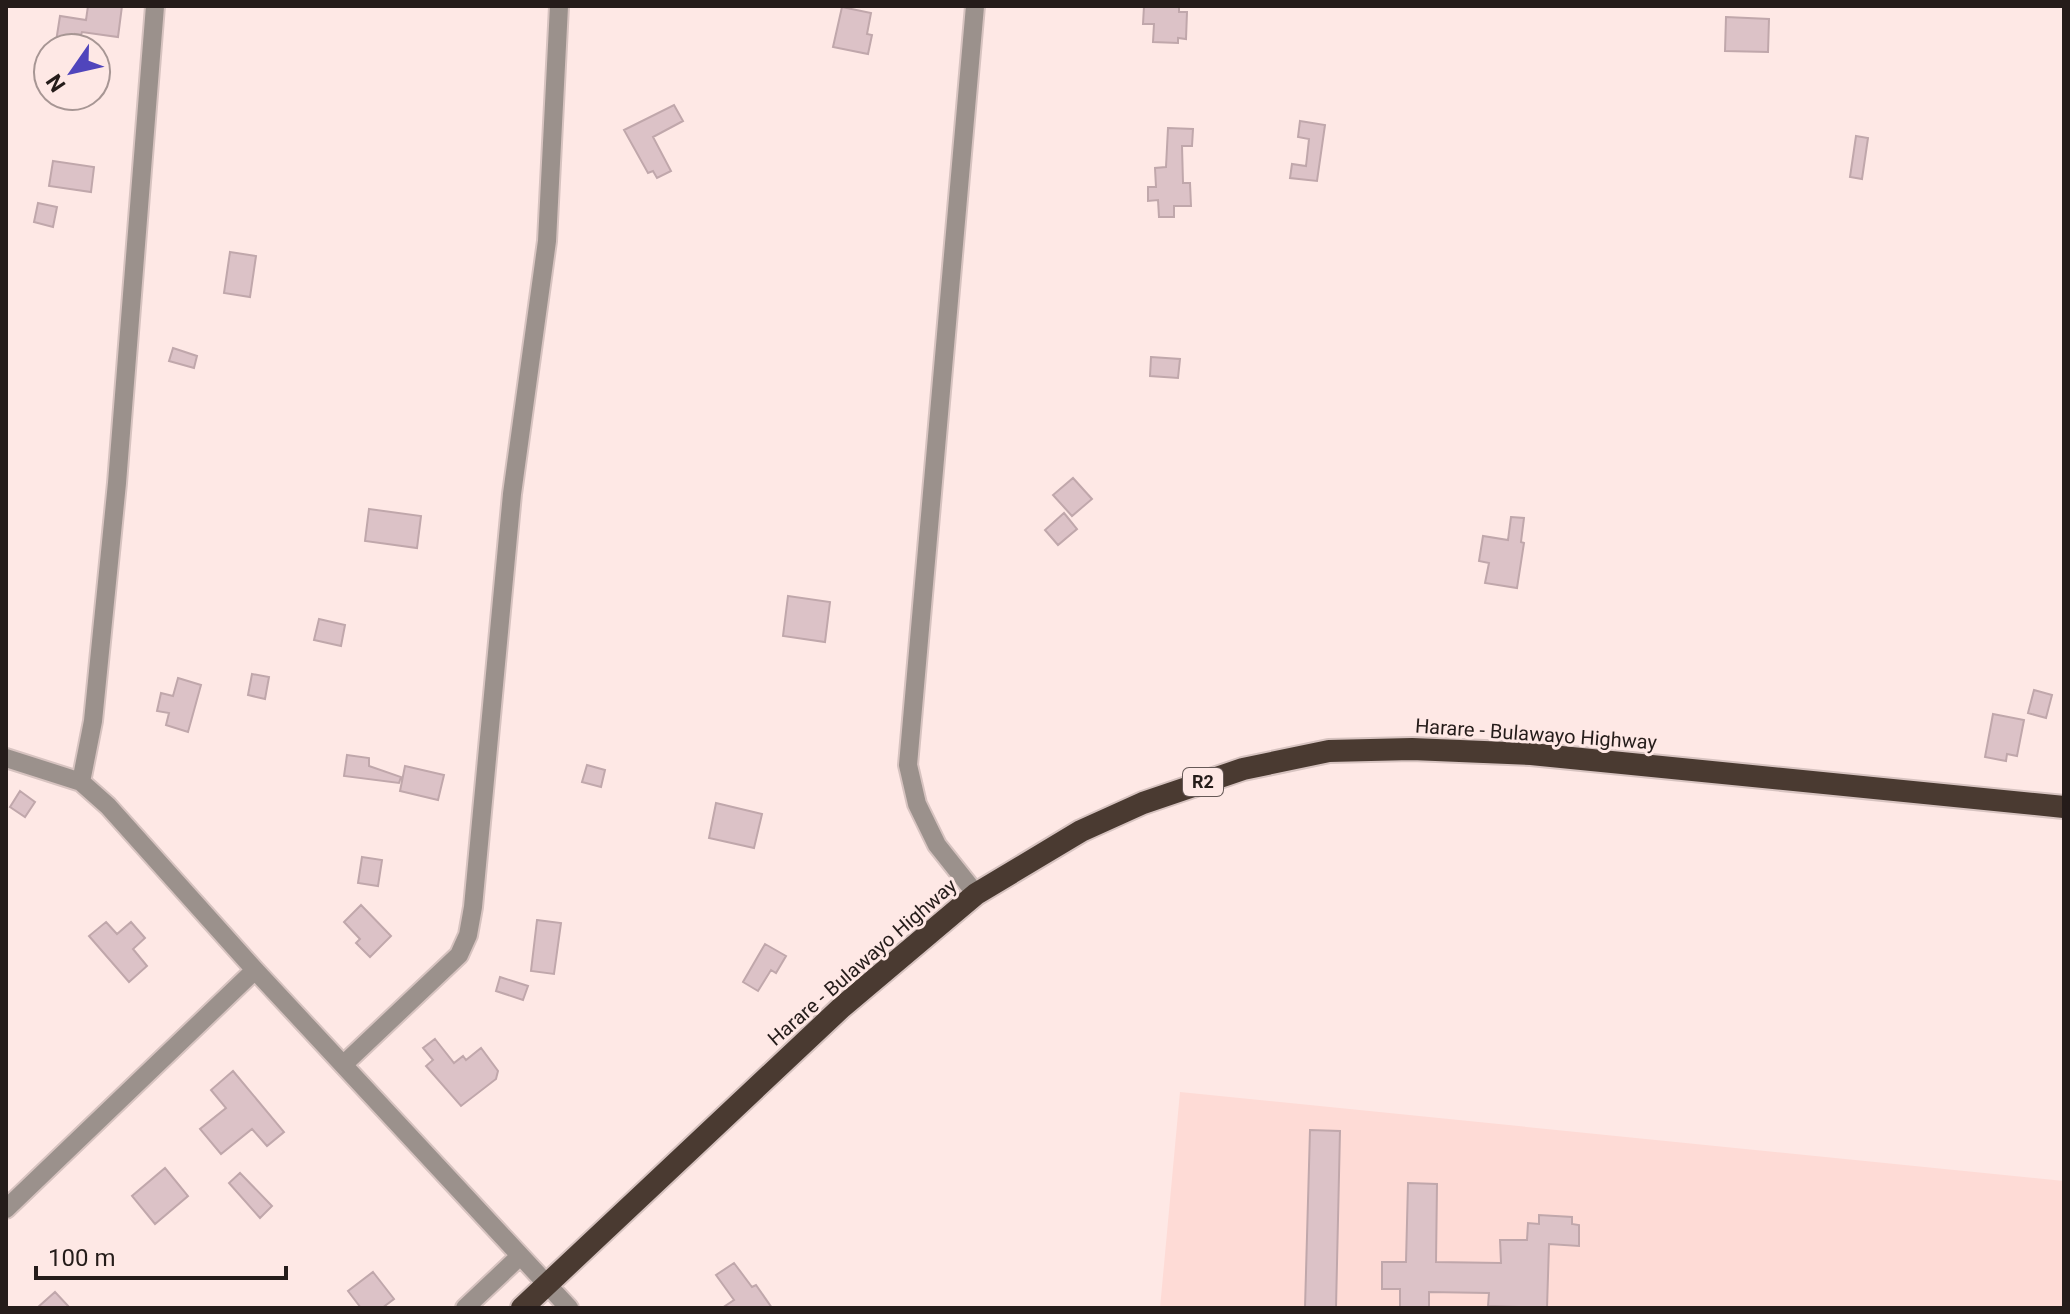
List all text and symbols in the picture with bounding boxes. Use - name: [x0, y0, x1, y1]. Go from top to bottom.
- north arrow: [32, 32, 112, 112]
- text: N: [41, 69, 71, 96]
- street label: Harare - Bulawayo Highway: [1414, 714, 1658, 754]
- road number: R2: [1183, 768, 1223, 796]
- street label: Harare - Bulawayo Highway: [763, 873, 962, 1051]
- scale bar: [36, 1230, 286, 1280]
- text: 100 m: [48, 1244, 115, 1272]

